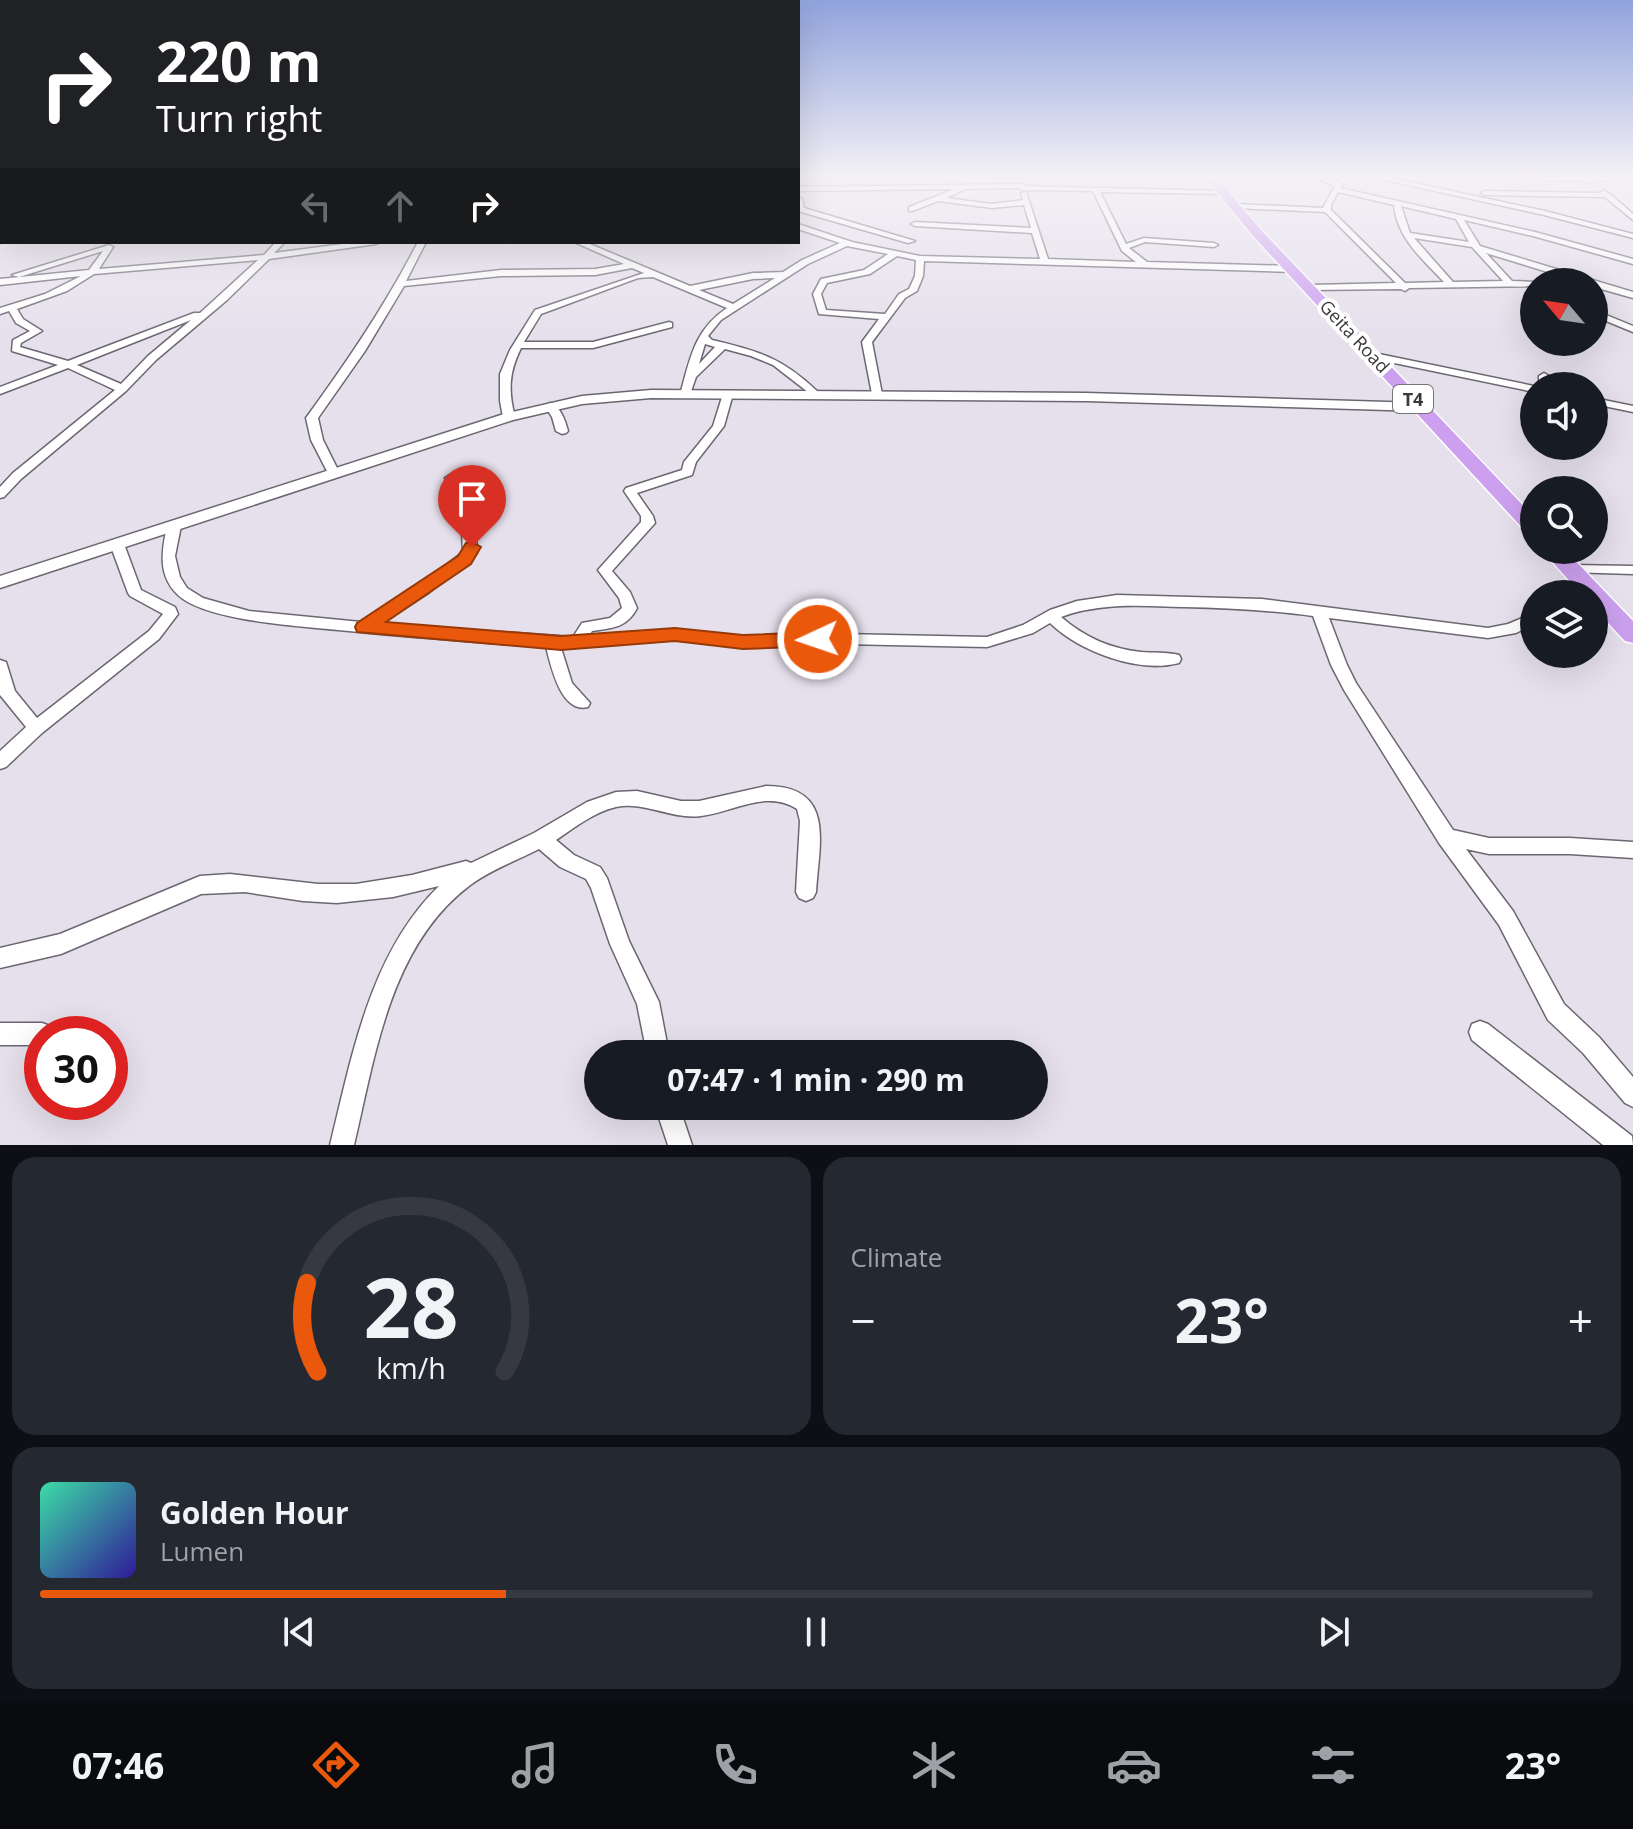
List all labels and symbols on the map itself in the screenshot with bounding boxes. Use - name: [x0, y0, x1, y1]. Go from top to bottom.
- north arrow: [1520, 268, 1608, 356]
- street label: Geita Road: [1315, 294, 1395, 378]
- road number: T4: [1393, 385, 1433, 413]
- pin: [438, 465, 506, 547]
- position arrow: [776, 597, 860, 681]
- speed limit sign: 30: [24, 1016, 128, 1120]

